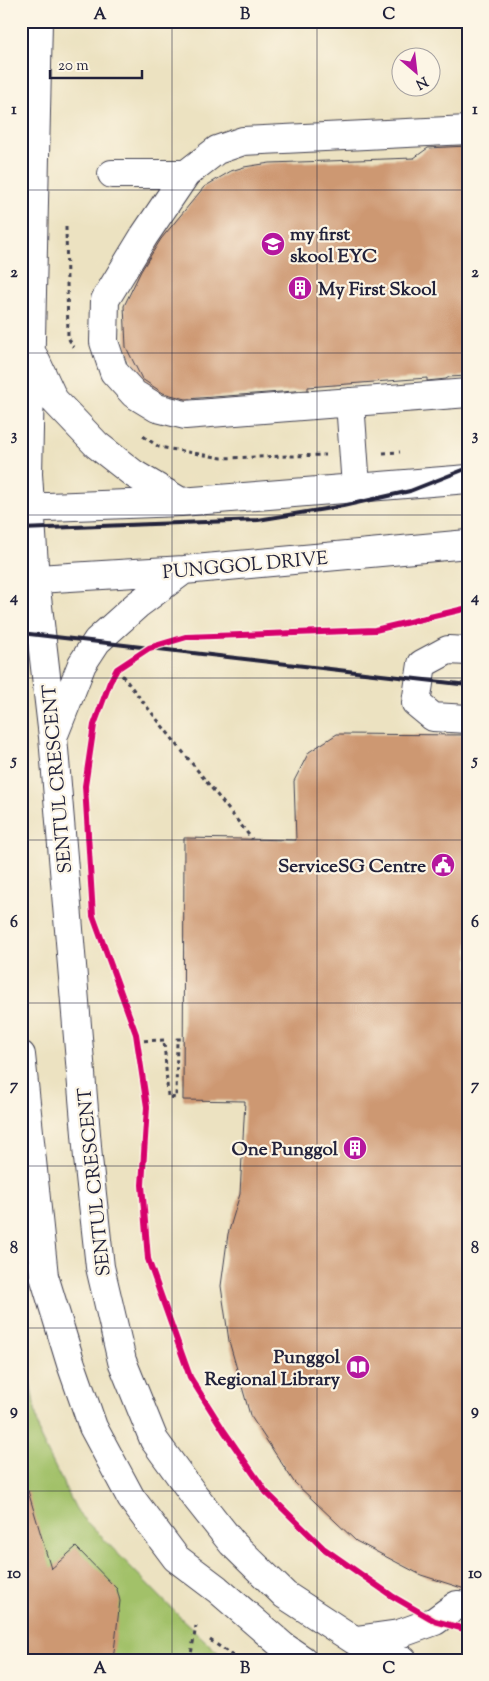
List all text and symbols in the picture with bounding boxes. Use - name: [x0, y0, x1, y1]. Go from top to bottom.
- text: A: [94, 4, 107, 27]
- text: B: [240, 4, 250, 27]
- text: C: [383, 4, 396, 27]
- scale bar: [50, 48, 142, 80]
- north arrow: [392, 48, 442, 98]
- text: 20 m: [58, 56, 89, 77]
- text: N: [412, 70, 431, 93]
- text: 1: [11, 99, 17, 122]
- text: 1: [472, 99, 478, 122]
- place label: my first skool EYC: [290, 222, 377, 271]
- school or university icon: my first skool EYC: [260, 231, 286, 257]
- text: 2: [10, 262, 18, 285]
- text: 2: [471, 262, 479, 285]
- building icon: My First Skool: [287, 275, 313, 301]
- place label: My First Skool: [318, 277, 437, 304]
- text: 3: [11, 425, 18, 448]
- text: 3: [472, 425, 479, 448]
- street label: PUNGGOL DRIVE: [161, 546, 330, 587]
- text: 4: [9, 587, 18, 610]
- text: 4: [470, 587, 479, 610]
- street label: SENTUL CRESCENT: [37, 683, 80, 874]
- text: 5: [9, 750, 17, 773]
- text: 5: [470, 750, 478, 773]
- public building icon: ServiceSG Centre: [430, 852, 456, 878]
- place label: ServiceSG Centre: [278, 854, 426, 881]
- text: 6: [10, 912, 18, 935]
- text: 6: [471, 912, 479, 935]
- text: 7: [10, 1075, 19, 1098]
- text: 7: [471, 1075, 480, 1098]
- street label: SENTUL CRESCENT: [72, 1086, 119, 1277]
- building icon: One Punggol: [342, 1135, 368, 1161]
- place label: One Punggol: [231, 1137, 339, 1164]
- text: 8: [10, 1238, 18, 1261]
- text: 8: [471, 1238, 479, 1261]
- place label: Punggol Regional Library: [204, 1345, 341, 1394]
- library icon: Punggol Regional Library: [345, 1354, 371, 1380]
- text: 9: [10, 1400, 18, 1423]
- text: 9: [471, 1400, 479, 1423]
- text: 10: [7, 1563, 21, 1586]
- text: 10: [468, 1563, 482, 1586]
- text: A: [94, 1658, 107, 1681]
- text: B: [240, 1658, 250, 1681]
- text: C: [383, 1658, 396, 1681]

